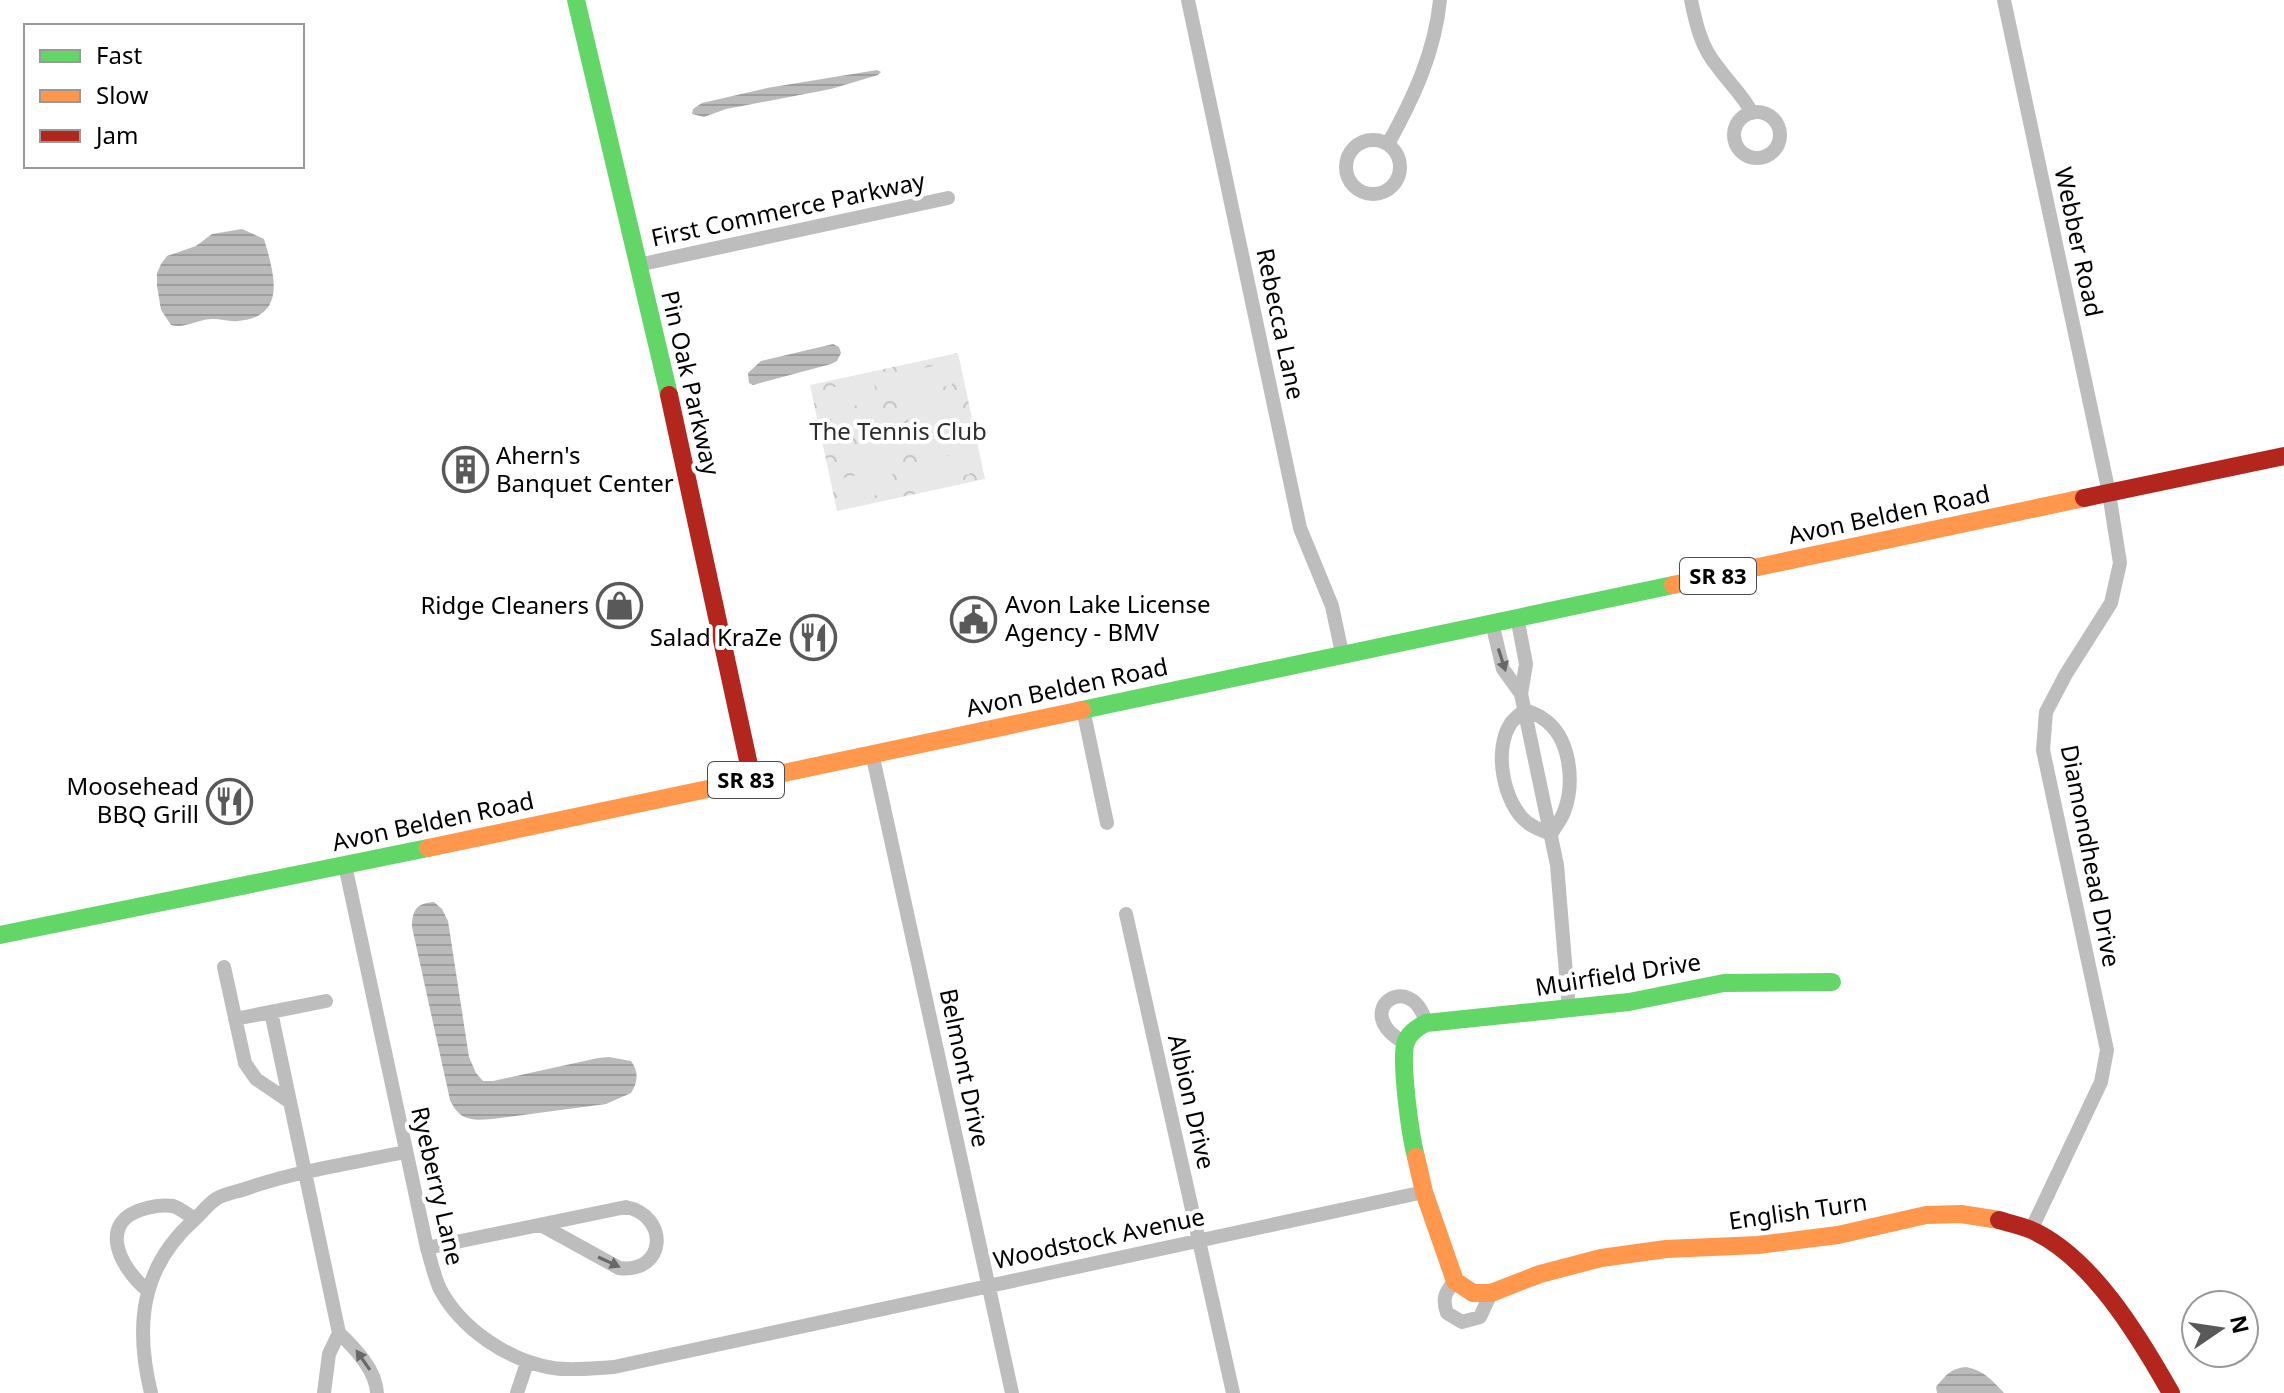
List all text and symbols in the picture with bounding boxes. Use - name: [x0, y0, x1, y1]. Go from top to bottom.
- legend: [24, 24, 304, 168]
- text: Fast: [96, 38, 142, 71]
- text: Slow: [96, 78, 148, 111]
- text: Jam: [94, 118, 138, 151]
- street label: First Commerce Parkway: [648, 163, 928, 254]
- street label: Webber Road: [2047, 164, 2111, 320]
- street label: Rebecca Lane: [1249, 245, 1314, 402]
- street label: Pin Oak Parkway: [654, 287, 729, 479]
- park label: The Tennis Club: [809, 414, 987, 447]
- place label: Ahern's Banquet Center: [496, 438, 674, 499]
- building icon: Ahern's Banquet Center: [441, 446, 489, 494]
- street label: Avon Belden Road: [1785, 476, 1993, 551]
- road number: SR 83: [1680, 558, 1756, 594]
- shop icon: Ridge Cleaners: [596, 582, 644, 630]
- place label: Avon Lake License Agency - BMV: [1005, 587, 1210, 648]
- place label: Ridge Cleaners: [420, 588, 589, 621]
- public building icon: Avon Lake License Agency - BMV: [950, 595, 998, 643]
- restaurant icon: Salad KraZe: [789, 614, 837, 662]
- place label: Salad KraZe: [650, 620, 782, 653]
- one-way arrow: [1496, 648, 1508, 672]
- street label: Avon Belden Road: [963, 649, 1171, 724]
- street label: Diamondhead Drive: [2054, 742, 2129, 970]
- road number: SR 83: [708, 762, 784, 798]
- place label: Moosehead BBQ Grill: [67, 769, 199, 830]
- restaurant icon: Moosehead BBQ Grill: [206, 777, 254, 825]
- street label: Avon Belden Road: [329, 783, 537, 858]
- street label: Muirfield Drive: [1533, 944, 1703, 1003]
- street label: Belmont Drive: [933, 985, 998, 1150]
- street label: Albion Drive: [1161, 1031, 1224, 1172]
- street label: Ryeberry Lane: [404, 1103, 473, 1268]
- street label: English Turn: [1726, 1184, 1869, 1237]
- street label: Woodstock Avenue: [990, 1199, 1207, 1276]
- one-way arrow: [597, 1256, 621, 1269]
- north arrow: [2180, 1289, 2260, 1369]
- text: N: [2224, 1312, 2257, 1336]
- one-way arrow: [356, 1350, 371, 1371]

